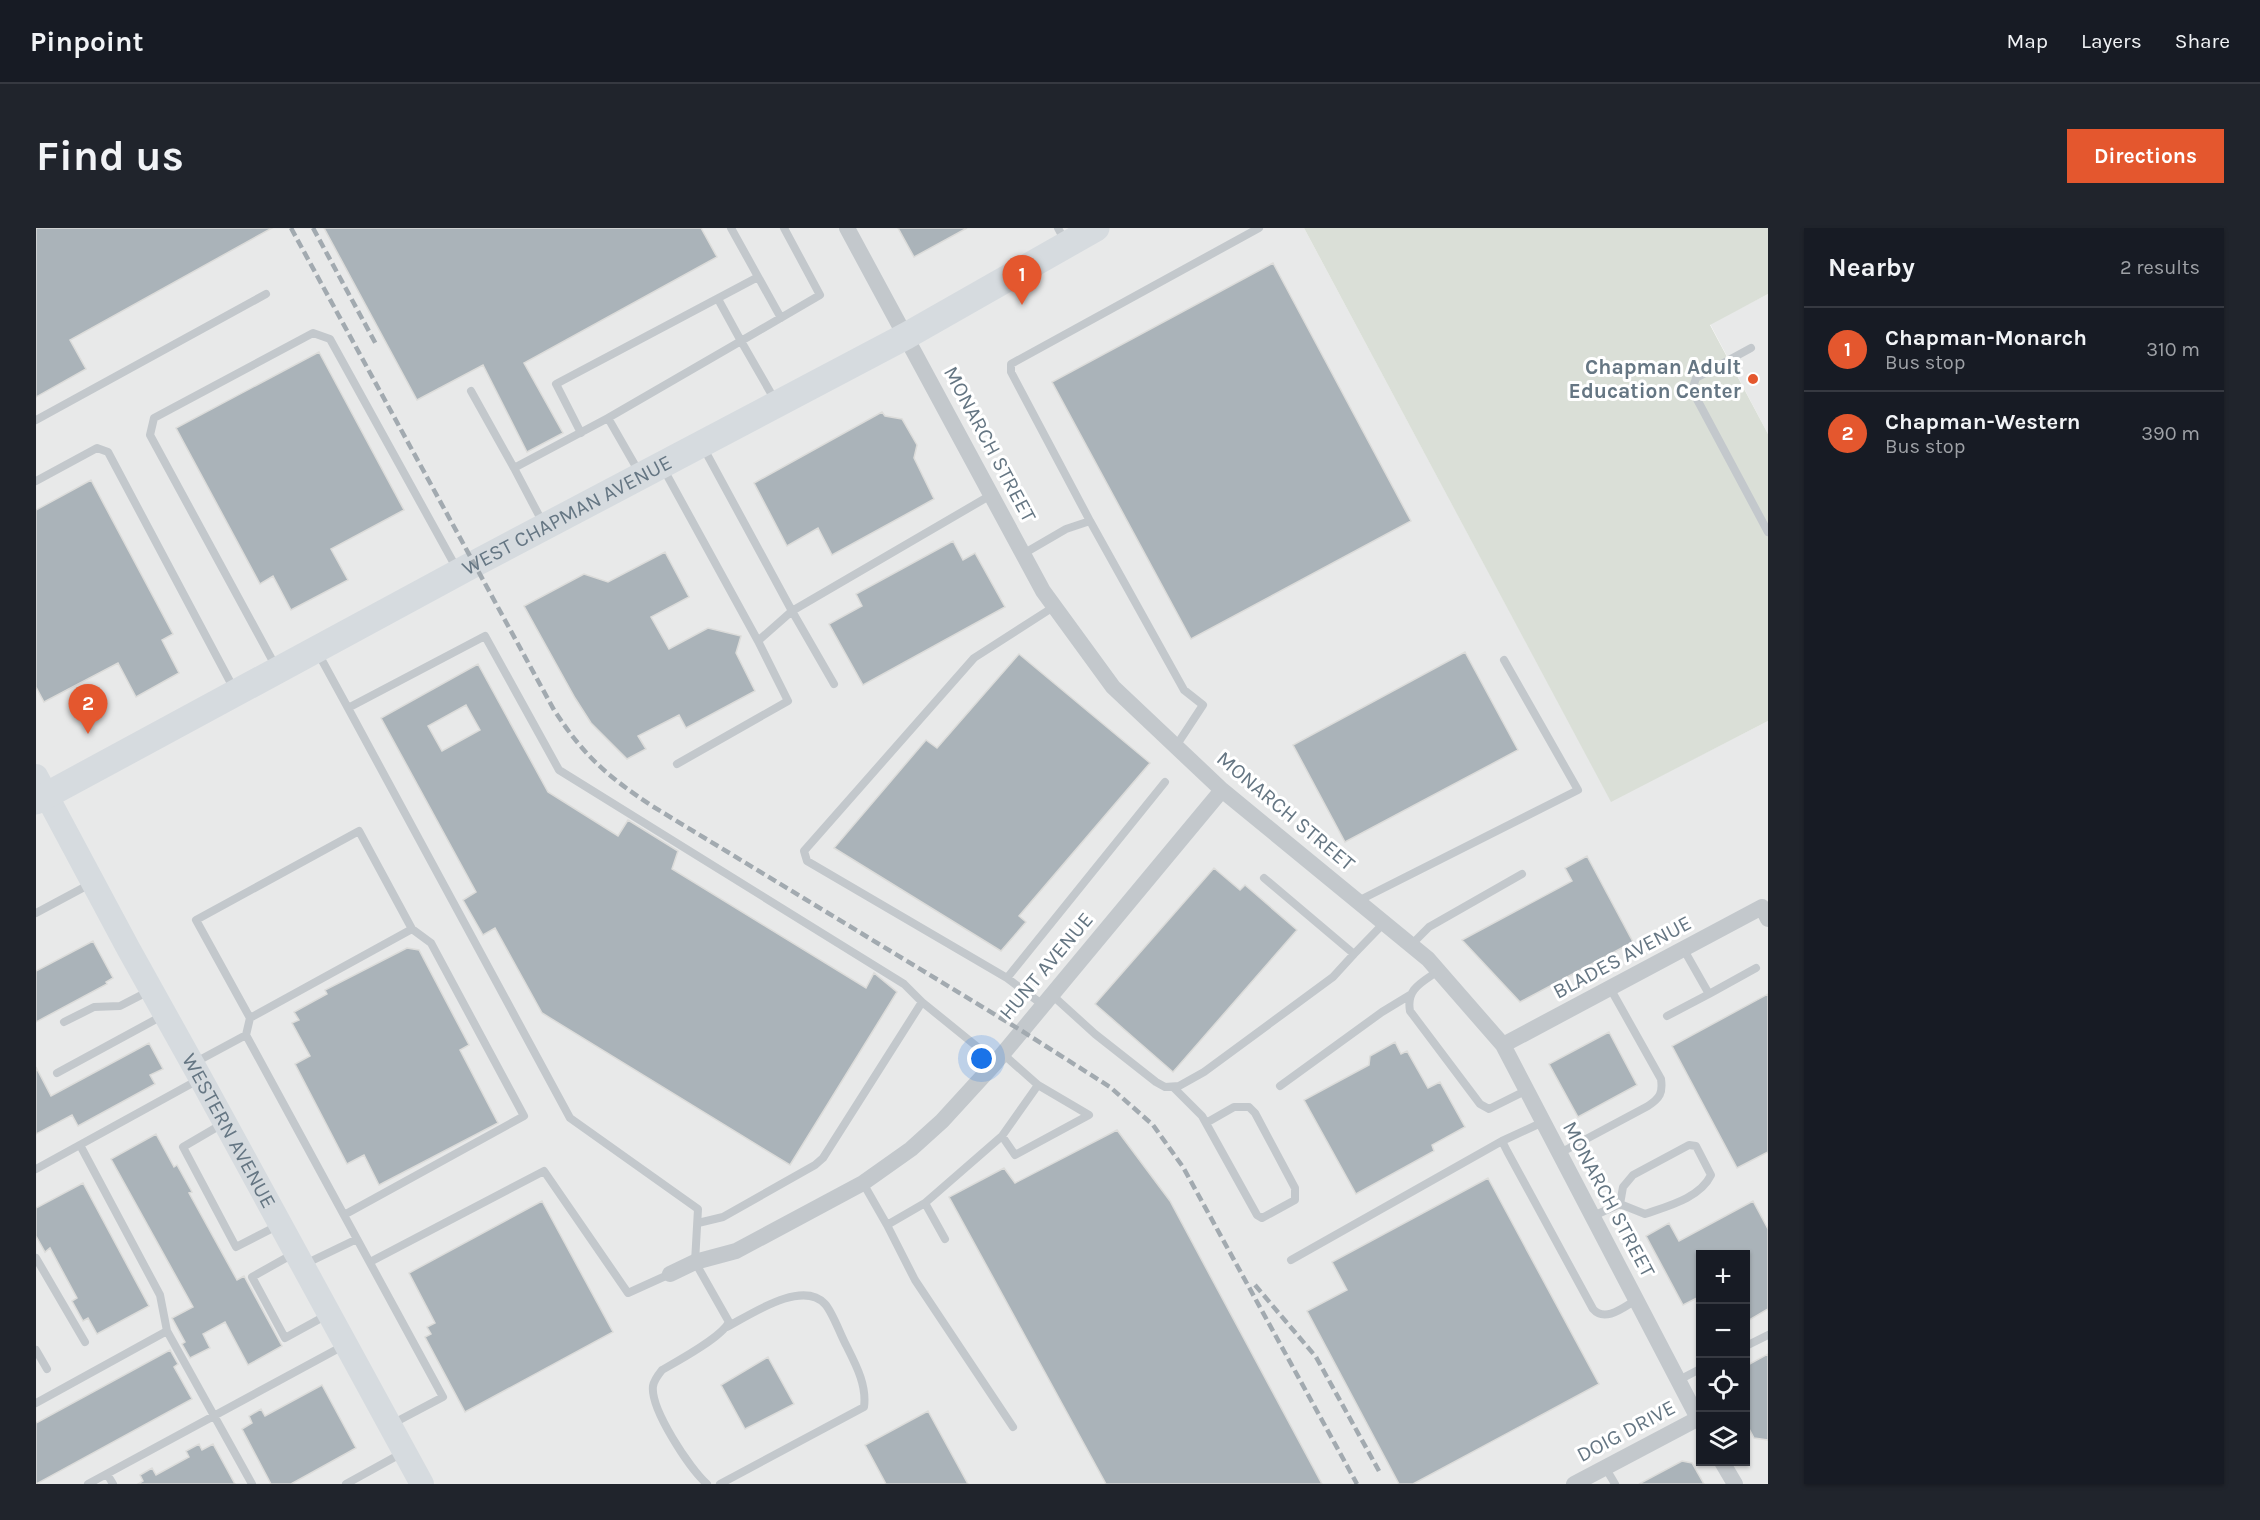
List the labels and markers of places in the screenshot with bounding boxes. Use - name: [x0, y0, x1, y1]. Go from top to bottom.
- pin: 1: [1002, 256, 1042, 305]
- place label: Chapman Adult Education Center: [1569, 355, 1742, 403]
- marker: Chapman Adult Education Center: [1746, 372, 1760, 386]
- pin: 2: [68, 684, 108, 734]

